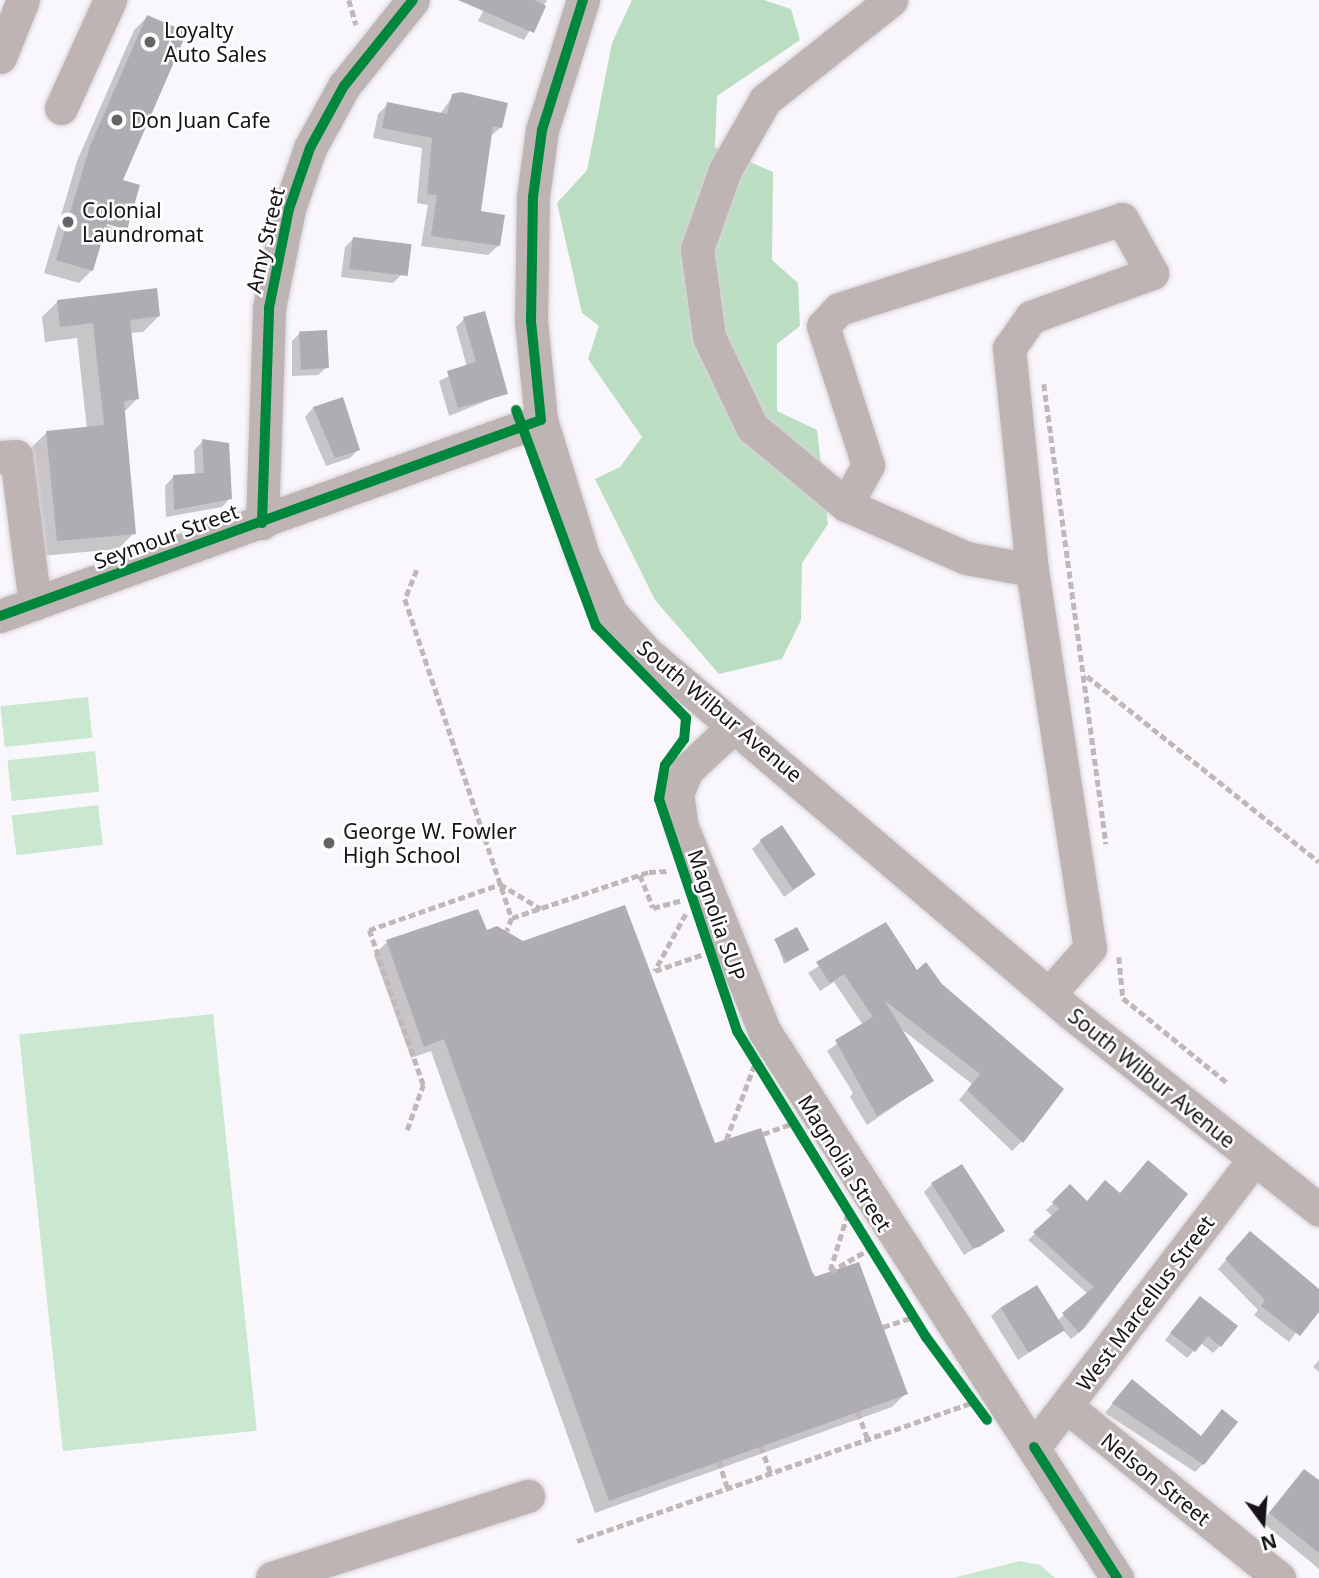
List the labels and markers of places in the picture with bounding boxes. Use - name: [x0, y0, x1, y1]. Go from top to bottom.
- place label: Loyalty Auto Sales: [164, 17, 267, 67]
- marker: Loyalty Auto Sales: [142, 34, 158, 50]
- place label: Don Juan Cafe: [131, 107, 271, 133]
- marker: Don Juan Cafe: [109, 112, 125, 128]
- place label: Colonial Laundromat: [82, 197, 204, 247]
- marker: Colonial Laundromat: [60, 214, 76, 230]
- place label: George W. Fowler High School: [343, 818, 517, 868]
- marker: George W. Fowler High School: [321, 835, 337, 851]

